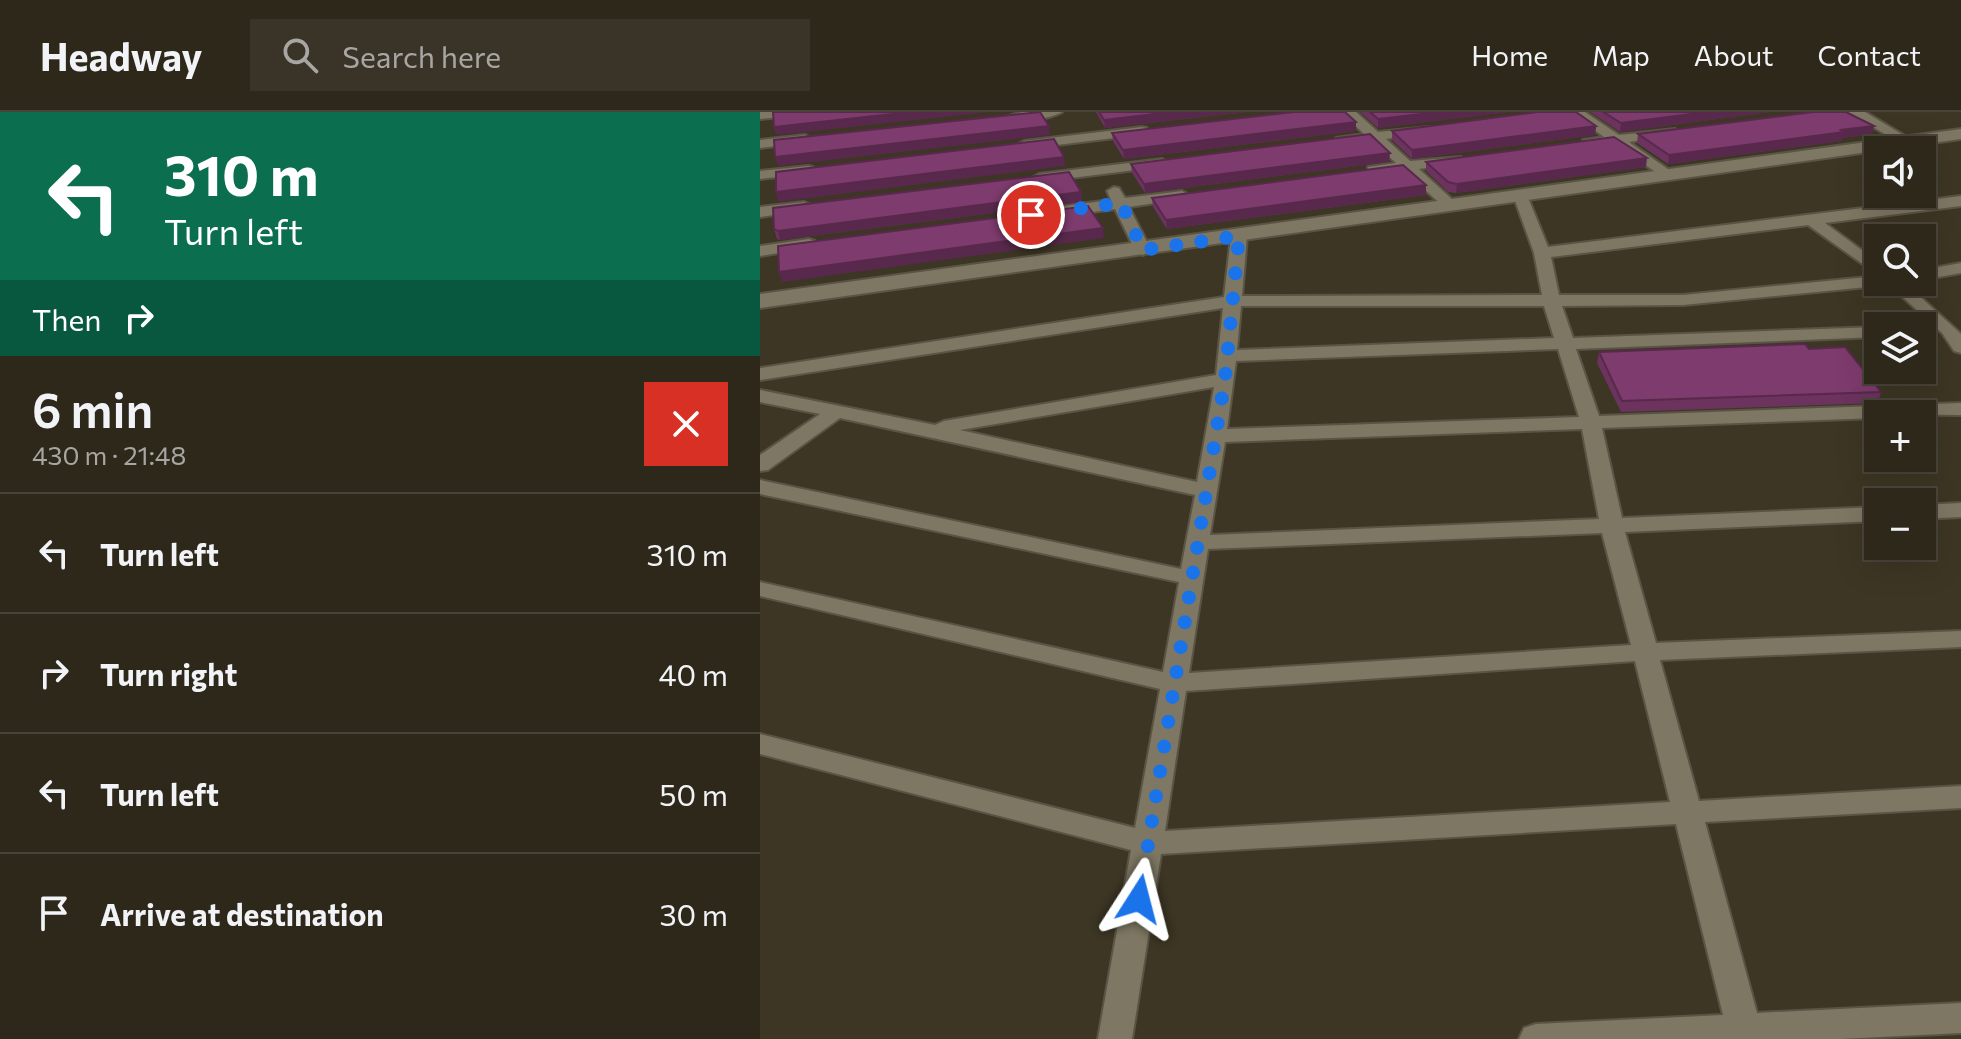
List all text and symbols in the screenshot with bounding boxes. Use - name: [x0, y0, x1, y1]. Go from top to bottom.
- search box: [250, 19, 810, 91]
- text: Headway: [40, 32, 202, 79]
- icon: search: [278, 33, 322, 77]
- text: Search here: [342, 37, 501, 74]
- text: Home: [1471, 38, 1548, 72]
- text: Map: [1592, 38, 1650, 72]
- text: About: [1694, 38, 1774, 72]
- text: Contact: [1818, 38, 1921, 72]
- map controls: [1864, 136, 1936, 560]
- button: sound: [1864, 136, 1936, 208]
- text: 310 m: [164, 139, 319, 208]
- icon: left: [32, 144, 136, 248]
- pin: [997, 181, 1065, 249]
- icon: arrive: [1009, 193, 1053, 237]
- text: Turn left: [164, 208, 303, 252]
- button: search: [1864, 224, 1936, 296]
- icon: right: [117, 296, 161, 340]
- text: Then: [32, 300, 101, 337]
- button: layers: [1864, 312, 1936, 384]
- text: 6 min: [32, 379, 153, 438]
- button: close: [644, 382, 728, 466]
- button: +: [1864, 400, 1936, 472]
- text: 430 m · 21:48: [32, 439, 186, 470]
- button: −: [1864, 488, 1936, 560]
- icon: left: [32, 531, 76, 575]
- text: Turn left: [100, 535, 219, 572]
- text: 310 m: [647, 535, 728, 572]
- icon: right: [32, 651, 76, 695]
- text: Turn right: [100, 655, 237, 692]
- text: 40 m: [659, 655, 728, 692]
- icon: left: [32, 771, 76, 815]
- text: Turn left: [100, 775, 219, 812]
- text: 50 m: [659, 775, 728, 812]
- position arrow: [1097, 857, 1181, 941]
- icon: arrive: [32, 891, 76, 935]
- text: Arrive at destination: [100, 895, 384, 932]
- text: 30 m: [659, 895, 728, 932]

